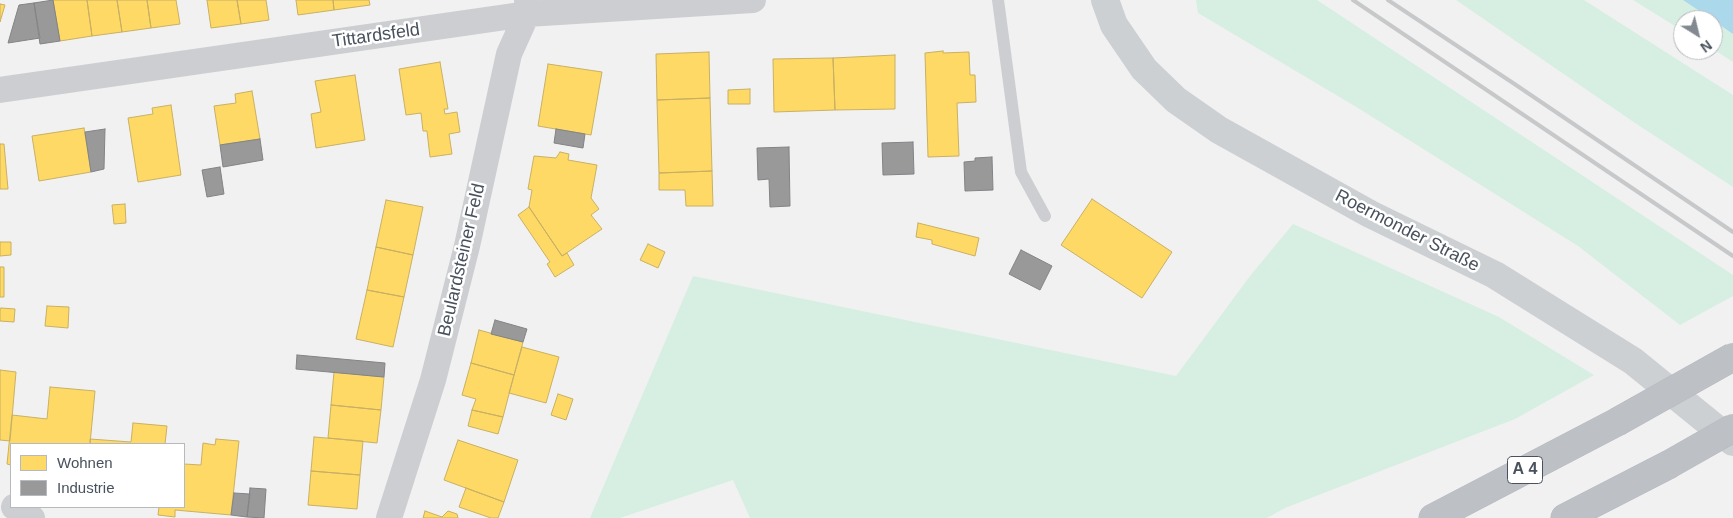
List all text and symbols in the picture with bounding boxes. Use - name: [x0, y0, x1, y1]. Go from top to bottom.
- north arrow: [1673, 10, 1723, 60]
- street label: Tittardsfeld: [331, 19, 421, 53]
- text: N: [1697, 37, 1715, 56]
- street label: Beulardsteiner Feld: [434, 182, 490, 338]
- street label: Roermonder Straße: [1331, 185, 1483, 277]
- legend: [10, 443, 185, 508]
- text: Wohnen: [57, 454, 113, 471]
- road number: A 4: [1508, 456, 1542, 484]
- text: Industrie: [57, 479, 115, 496]

